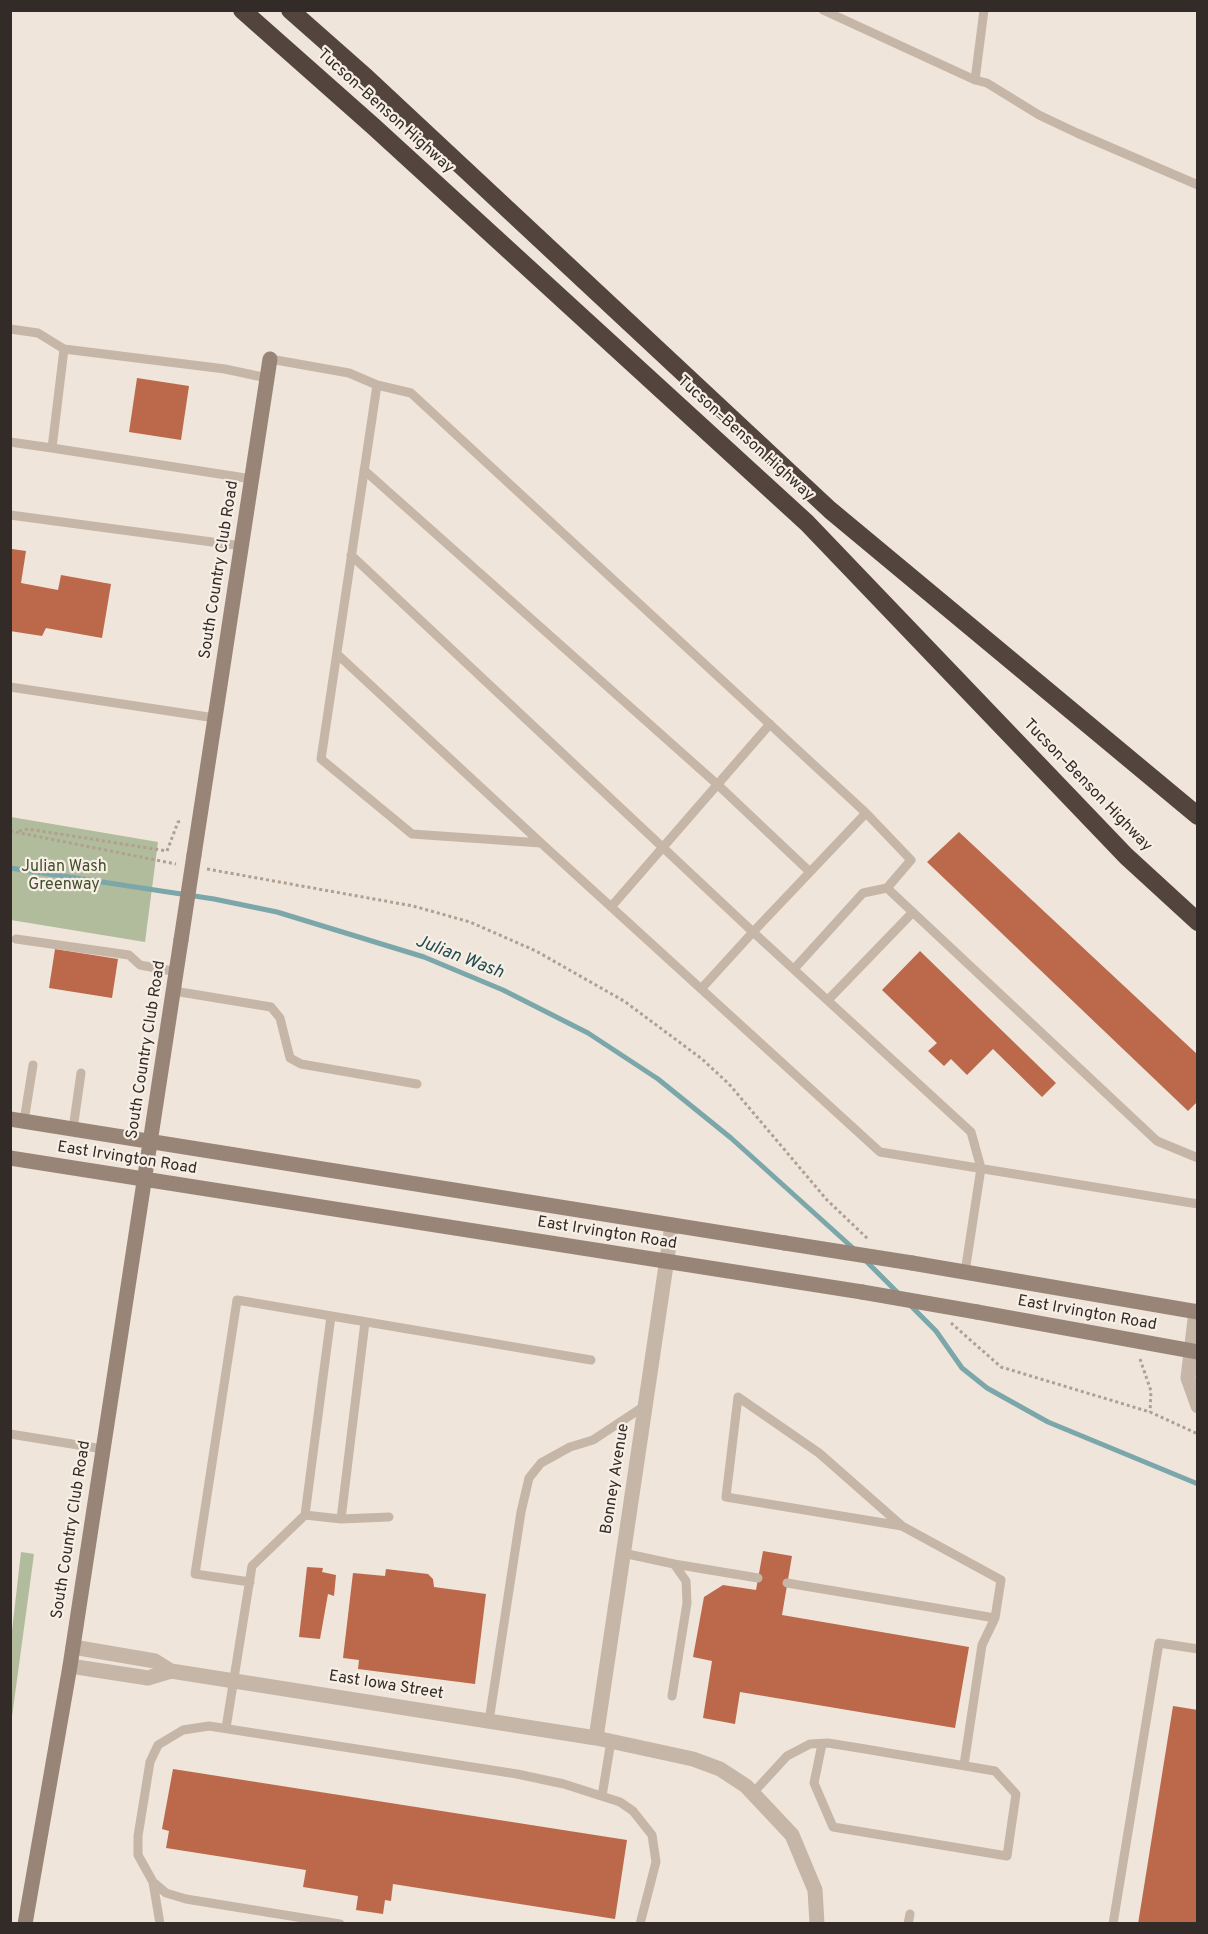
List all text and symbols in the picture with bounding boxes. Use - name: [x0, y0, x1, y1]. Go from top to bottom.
- street label: Tucson–Benson Highway: [313, 46, 457, 178]
- street label: Tucson–Benson Highway: [673, 373, 817, 505]
- street label: South Country Club Road: [196, 479, 244, 661]
- street label: Tucson–Benson Highway: [1019, 716, 1155, 856]
- park label: Julian Wash Greenway: [21, 858, 107, 896]
- water label: Julian Wash: [412, 931, 506, 985]
- street label: South Country Club Road: [123, 959, 171, 1141]
- street label: East Irvington Road: [56, 1138, 198, 1180]
- street label: East Irvington Road: [536, 1213, 678, 1255]
- street label: East Irvington Road: [1016, 1292, 1158, 1336]
- street label: Bonney Avenue: [598, 1422, 634, 1536]
- street label: South Country Club Road: [48, 1439, 96, 1621]
- street label: East Iowa Street: [327, 1667, 445, 1705]

